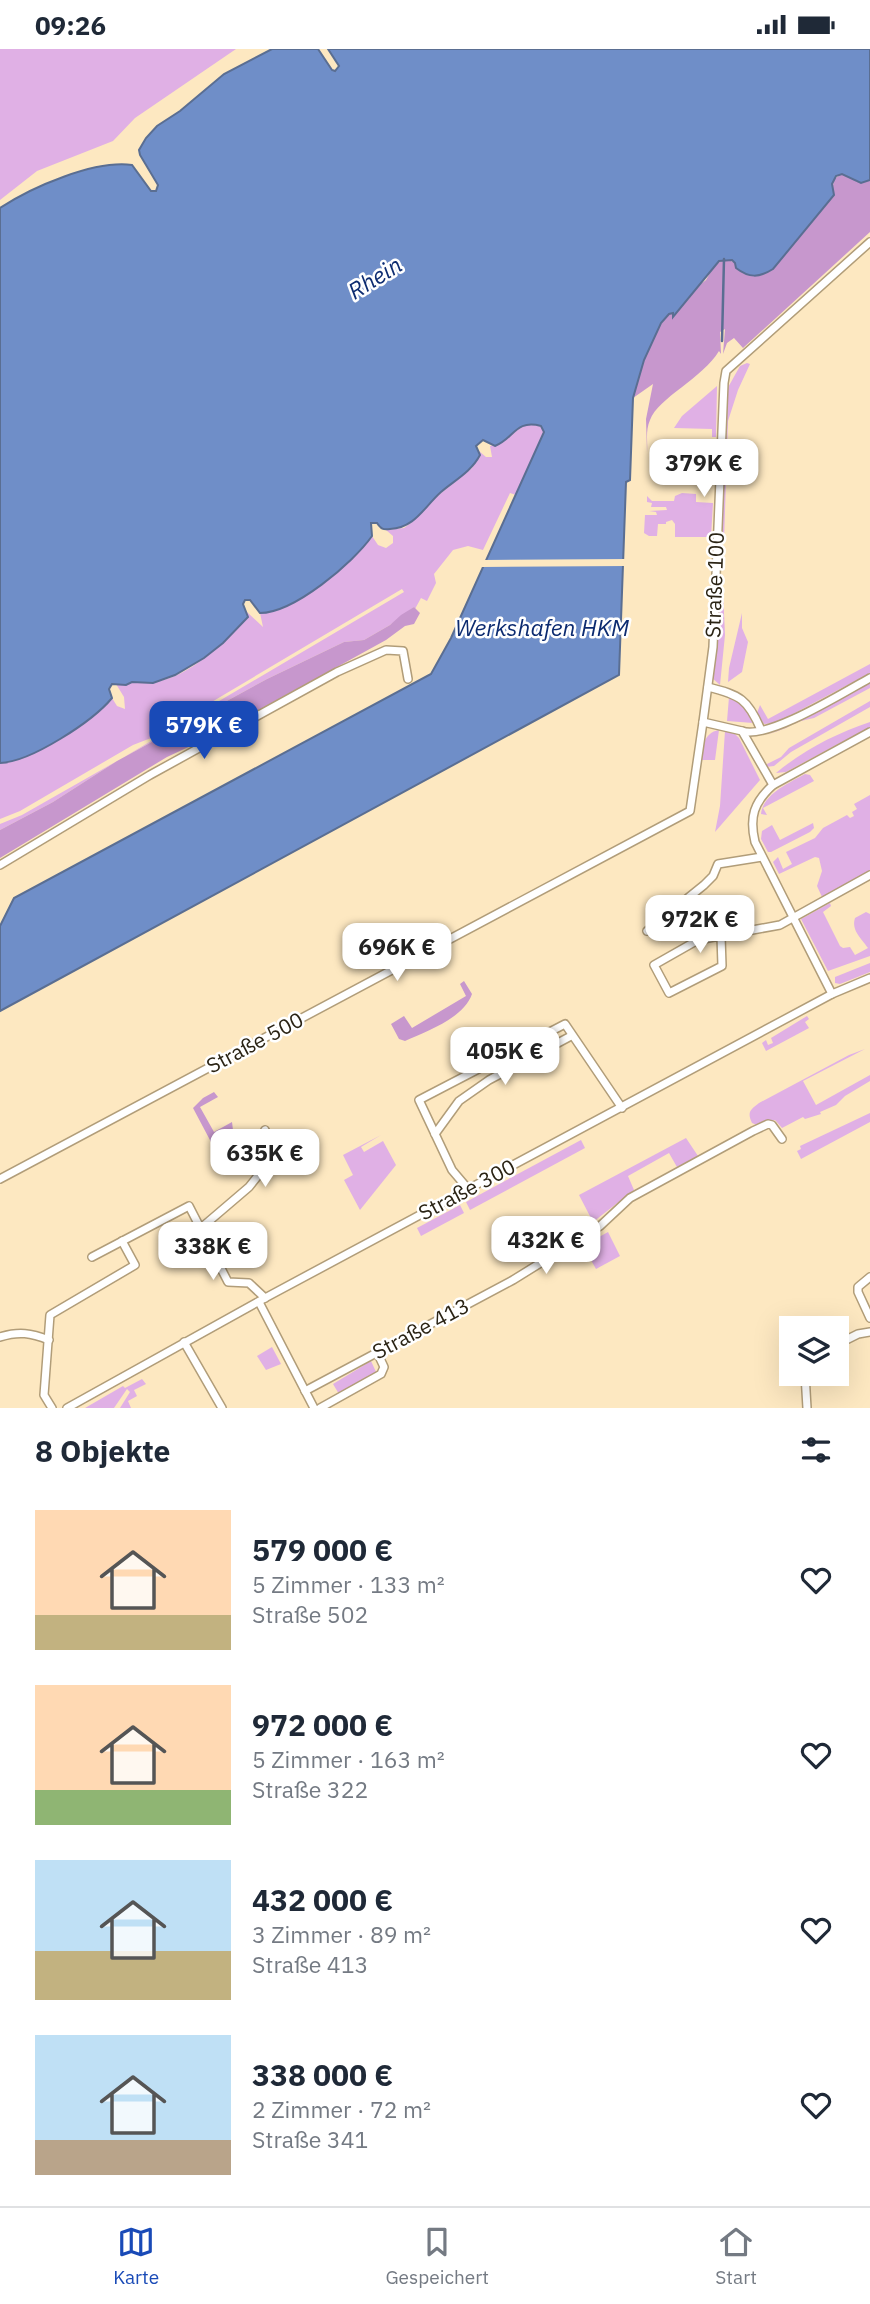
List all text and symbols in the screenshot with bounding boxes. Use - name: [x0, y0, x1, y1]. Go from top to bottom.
- text: 09:26: [35, 8, 106, 42]
- water label: Rhein: [342, 249, 407, 305]
- pin: 379K €: [647, 440, 761, 499]
- text: 379K €: [665, 447, 743, 477]
- street label: Straße 100: [698, 531, 730, 638]
- water label: Werkshafen HKM: [455, 612, 629, 642]
- pin: 579K €: [147, 701, 261, 761]
- text: 579K €: [165, 709, 243, 739]
- pin: 972K €: [643, 895, 757, 955]
- text: 972K €: [661, 903, 739, 933]
- pin: 696K €: [340, 923, 454, 983]
- text: 696K €: [358, 931, 436, 961]
- street label: Straße 500: [201, 1005, 308, 1079]
- pin: 405K €: [448, 1027, 562, 1087]
- text: 405K €: [466, 1035, 544, 1065]
- pin: 635K €: [208, 1129, 322, 1189]
- text: 635K €: [226, 1137, 304, 1167]
- street label: Straße 300: [413, 1152, 520, 1226]
- pin: 432K €: [489, 1217, 603, 1276]
- pin: 338K €: [156, 1223, 270, 1282]
- text: 432K €: [507, 1224, 585, 1254]
- text: 338K €: [174, 1230, 252, 1260]
- street label: Straße 413: [367, 1291, 474, 1365]
- map controls: [779, 1316, 849, 1386]
- button: layers: [779, 1316, 849, 1386]
- text: 8 Objekte: [35, 1431, 170, 1470]
- icon: filters: [797, 1431, 835, 1469]
- text: 579 000 €: [252, 1530, 393, 1569]
- icon: home: [91, 1538, 175, 1622]
- icon: heart: [797, 1561, 835, 1599]
- text: 5 Zimmer · 133 m²: [252, 1569, 445, 1599]
- text: Straße 502: [252, 1599, 368, 1629]
- text: 972 000 €: [252, 1705, 393, 1744]
- icon: home: [91, 1713, 175, 1797]
- icon: heart: [797, 1736, 835, 1774]
- text: 5 Zimmer · 163 m²: [252, 1744, 445, 1774]
- text: Straße 322: [252, 1774, 368, 1804]
- text: 432 000 €: [252, 1880, 393, 1919]
- icon: home: [91, 1888, 175, 1972]
- icon: heart: [797, 1911, 835, 1949]
- text: 3 Zimmer · 89 m²: [252, 1919, 431, 1949]
- text: Straße 413: [252, 1949, 368, 1979]
- text: 338 000 €: [252, 2055, 393, 2094]
- icon: home: [91, 2063, 175, 2147]
- icon: heart: [797, 2086, 835, 2124]
- text: 2 Zimmer · 72 m²: [252, 2094, 431, 2124]
- text: Straße 341: [252, 2124, 368, 2154]
- tab: Karte: [113, 2223, 159, 2289]
- tab: Gespeichert: [385, 2223, 489, 2289]
- tab: Start: [715, 2223, 757, 2289]

